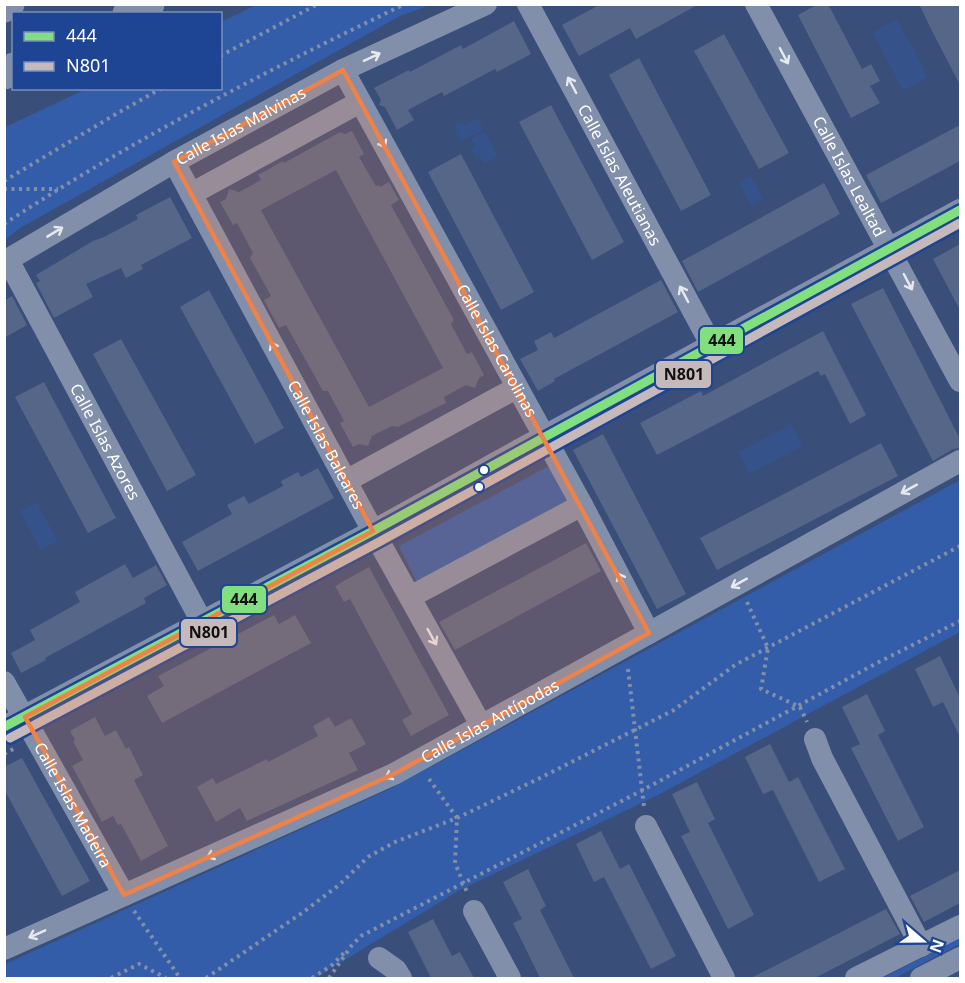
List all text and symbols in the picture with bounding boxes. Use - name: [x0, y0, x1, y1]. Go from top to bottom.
- legend: [12, 12, 222, 90]
- text: 444: [66, 23, 97, 47]
- one-way arrow: [778, 47, 790, 64]
- one-way arrow: [363, 50, 381, 62]
- text: N801: [66, 53, 111, 77]
- one-way arrow: [566, 77, 577, 95]
- street label: Calle Islas Malvinas: [172, 81, 310, 170]
- street label: Calle Islas Aleutianas: [573, 100, 667, 249]
- street label: Calle Islas Lealtad: [808, 112, 891, 240]
- one-way arrow: [376, 130, 387, 148]
- one-way arrow: [46, 226, 63, 238]
- one-way arrow: [903, 273, 914, 291]
- street label: Calle Islas Carolinas: [452, 280, 543, 421]
- one-way arrow: [678, 286, 690, 303]
- line badge: 444: [699, 326, 744, 355]
- text: 444: [708, 329, 736, 351]
- one-way arrow: [269, 342, 280, 360]
- line badge: N801: [655, 360, 712, 389]
- text: N801: [664, 363, 704, 385]
- street label: Calle Islas Baleares: [283, 376, 370, 513]
- street label: Calle Islas Azores: [65, 379, 145, 504]
- unlabelled marker: [478, 464, 490, 476]
- unlabelled marker: [473, 481, 485, 493]
- one-way arrow: [901, 483, 918, 495]
- one-way arrow: [616, 573, 628, 590]
- one-way arrow: [730, 578, 747, 590]
- line badge: 444: [221, 585, 267, 614]
- text: 444: [230, 588, 258, 610]
- line badge: N801: [180, 618, 237, 647]
- text: N801: [189, 621, 229, 643]
- one-way arrow: [427, 628, 438, 646]
- street label: Calle Islas Antípodas: [417, 674, 563, 768]
- street label: Calle Islas Madeira: [29, 738, 117, 871]
- one-way arrow: [384, 768, 402, 780]
- one-way arrow: [207, 849, 225, 860]
- north arrow: [893, 911, 953, 971]
- one-way arrow: [29, 929, 47, 940]
- text: N: [925, 936, 950, 956]

